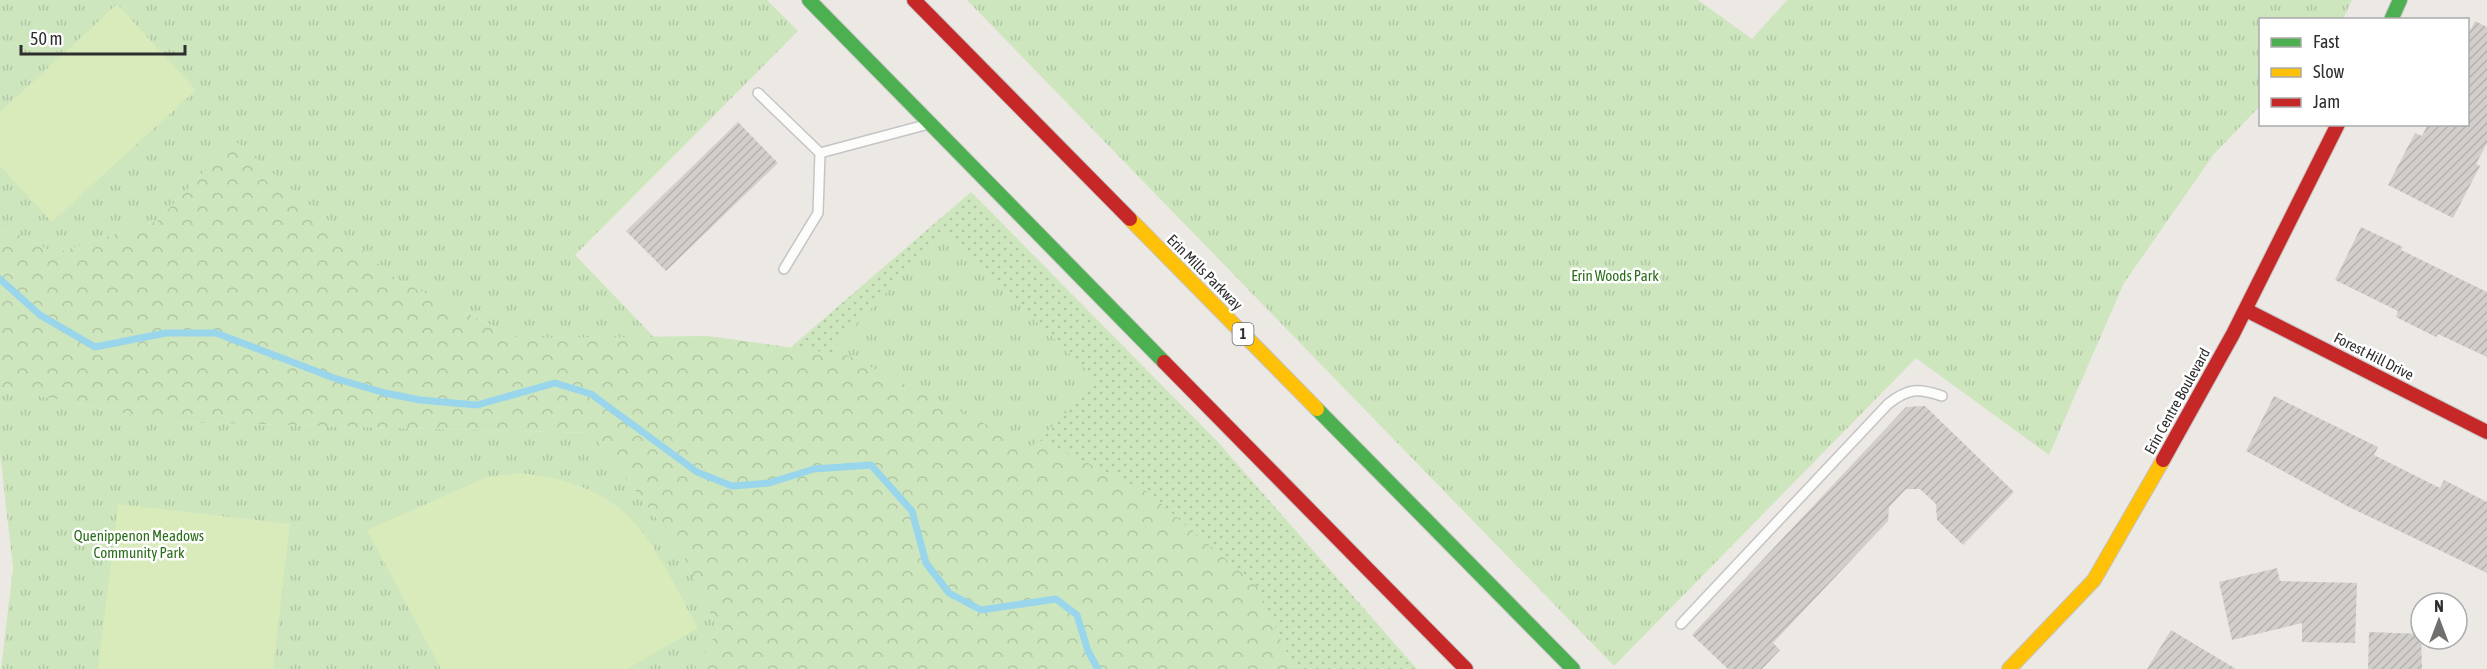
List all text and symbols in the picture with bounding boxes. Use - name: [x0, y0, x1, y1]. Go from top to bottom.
- scale bar: [21, 18, 184, 56]
- legend: [2259, 18, 2469, 126]
- text: 50 m: [30, 28, 62, 49]
- text: Fast: [2313, 31, 2340, 52]
- text: Slow: [2313, 61, 2344, 82]
- text: Jam: [2313, 91, 2340, 112]
- street label: Erin Mills Parkway: [1164, 231, 1246, 313]
- park label: Erin Woods Park: [1571, 267, 1659, 284]
- road number: 1: [1232, 323, 1254, 345]
- street label: Forest Hill Drive: [2331, 329, 2417, 383]
- street label: Erin Centre Boulevard: [2141, 345, 2213, 457]
- park label: Quenippenon Meadows Community Park: [74, 527, 204, 561]
- north arrow: [2409, 591, 2469, 651]
- text: N: [2434, 597, 2444, 615]

